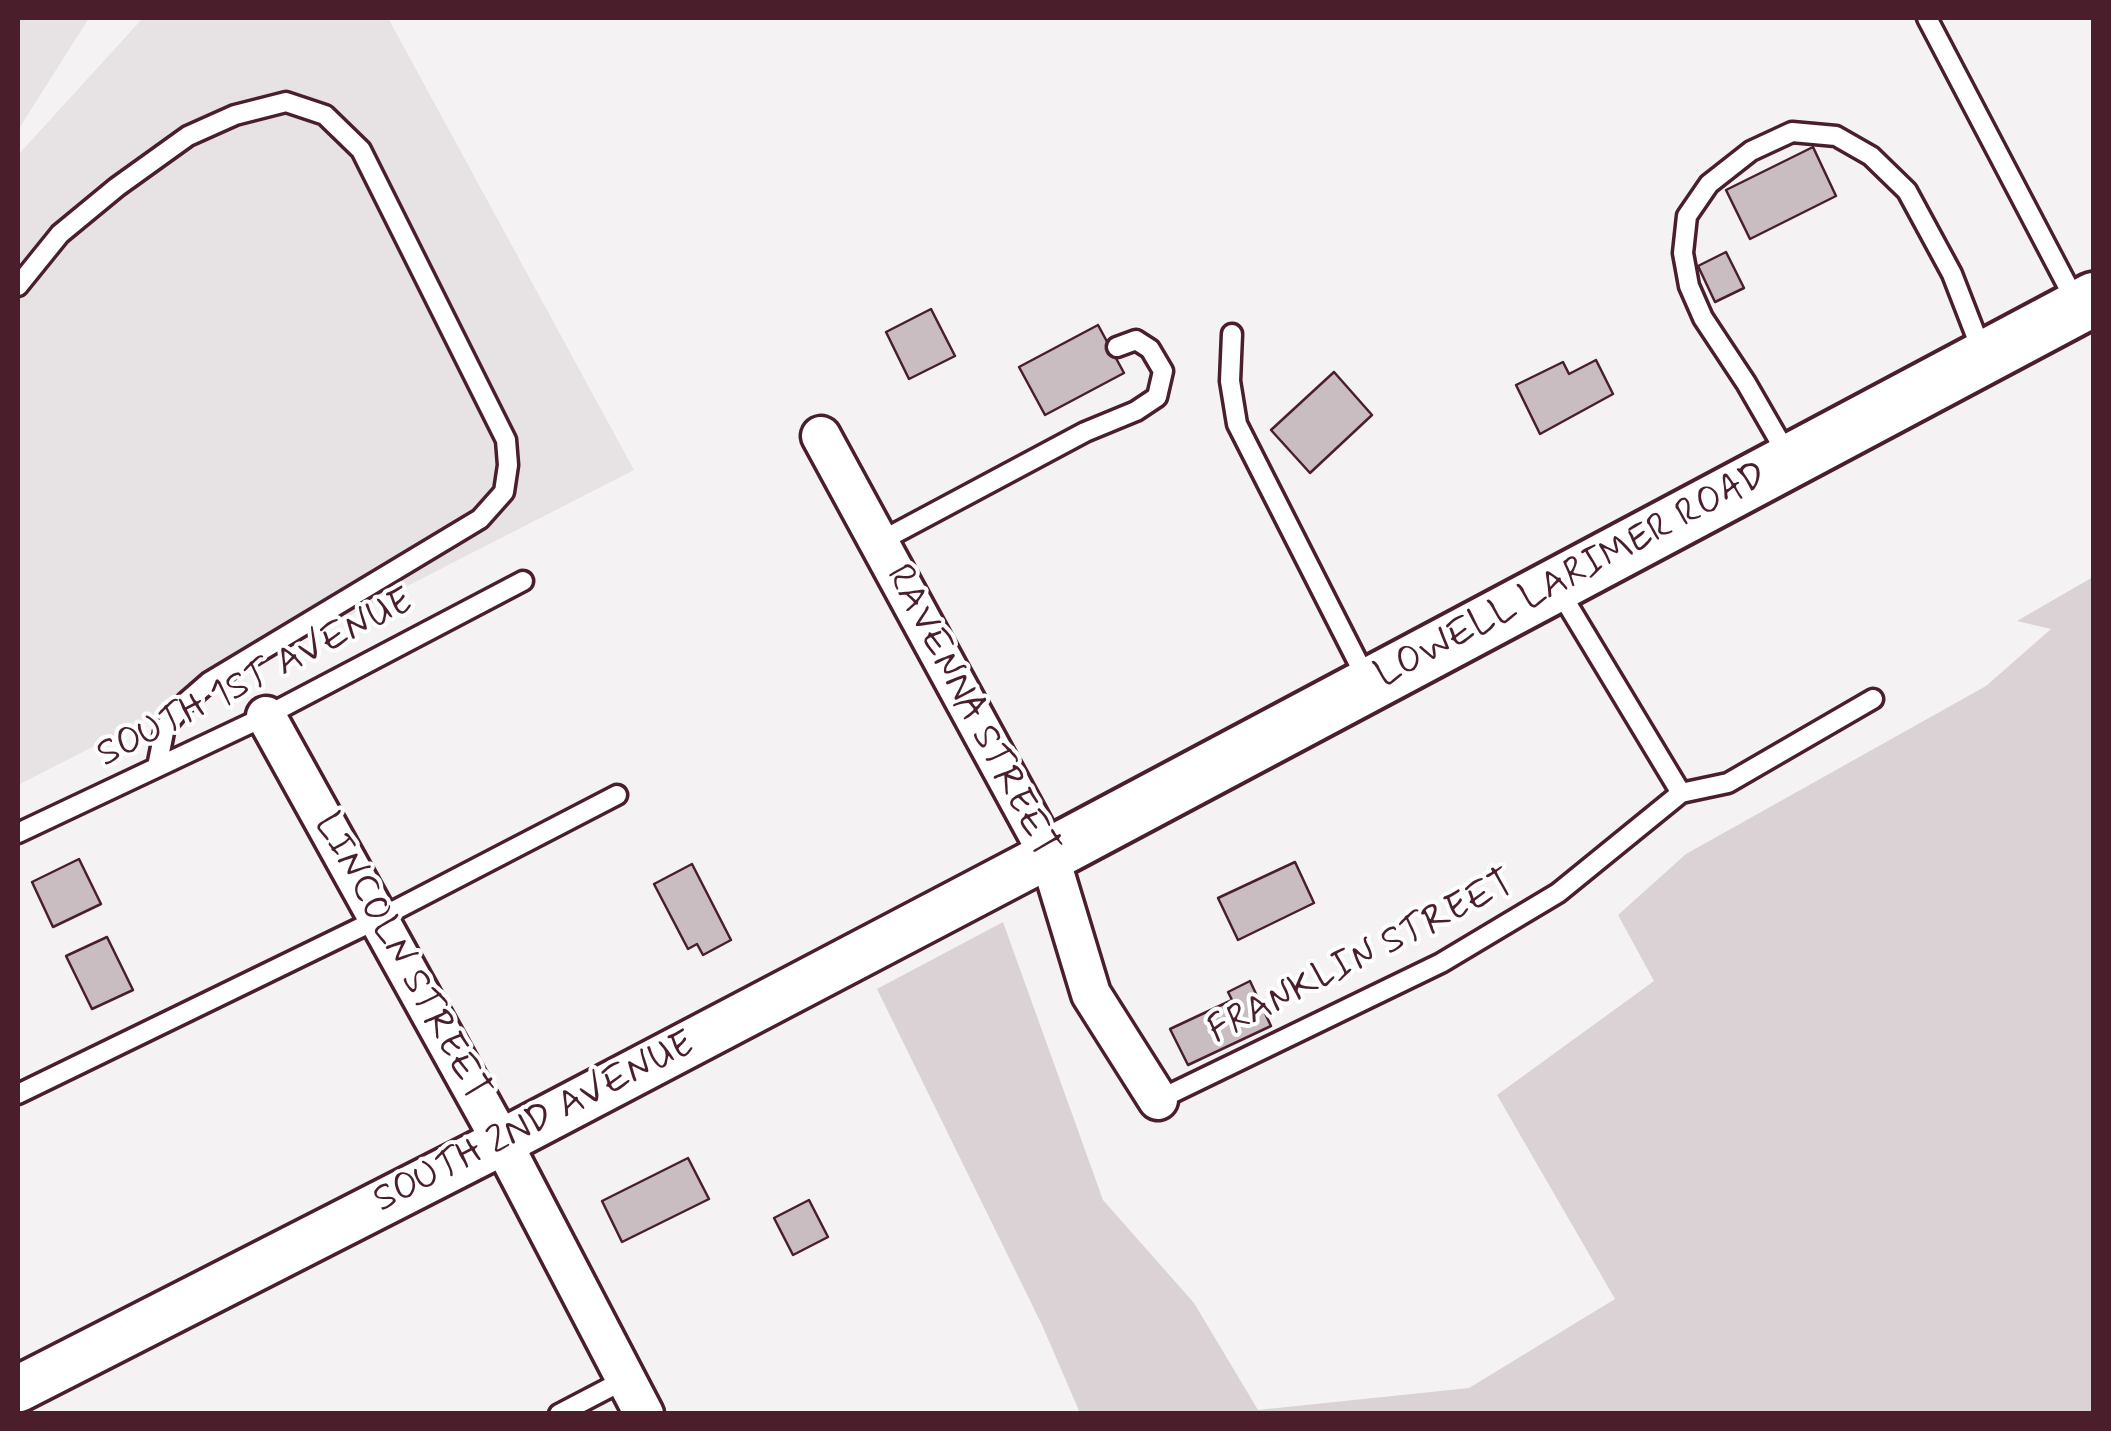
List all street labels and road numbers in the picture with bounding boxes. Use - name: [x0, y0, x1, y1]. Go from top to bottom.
- street label: LOWELL LARIMER ROAD: [1368, 454, 1776, 700]
- street label: RAVENNA STREET: [874, 558, 1066, 866]
- street label: SOUTH 1ST AVENUE: [90, 581, 422, 779]
- street label: LINCOLN STREET: [302, 806, 498, 1110]
- street label: FRANKLIN STREET: [1201, 862, 1523, 1056]
- street label: SOUTH 2ND AVENUE: [367, 1023, 703, 1225]

